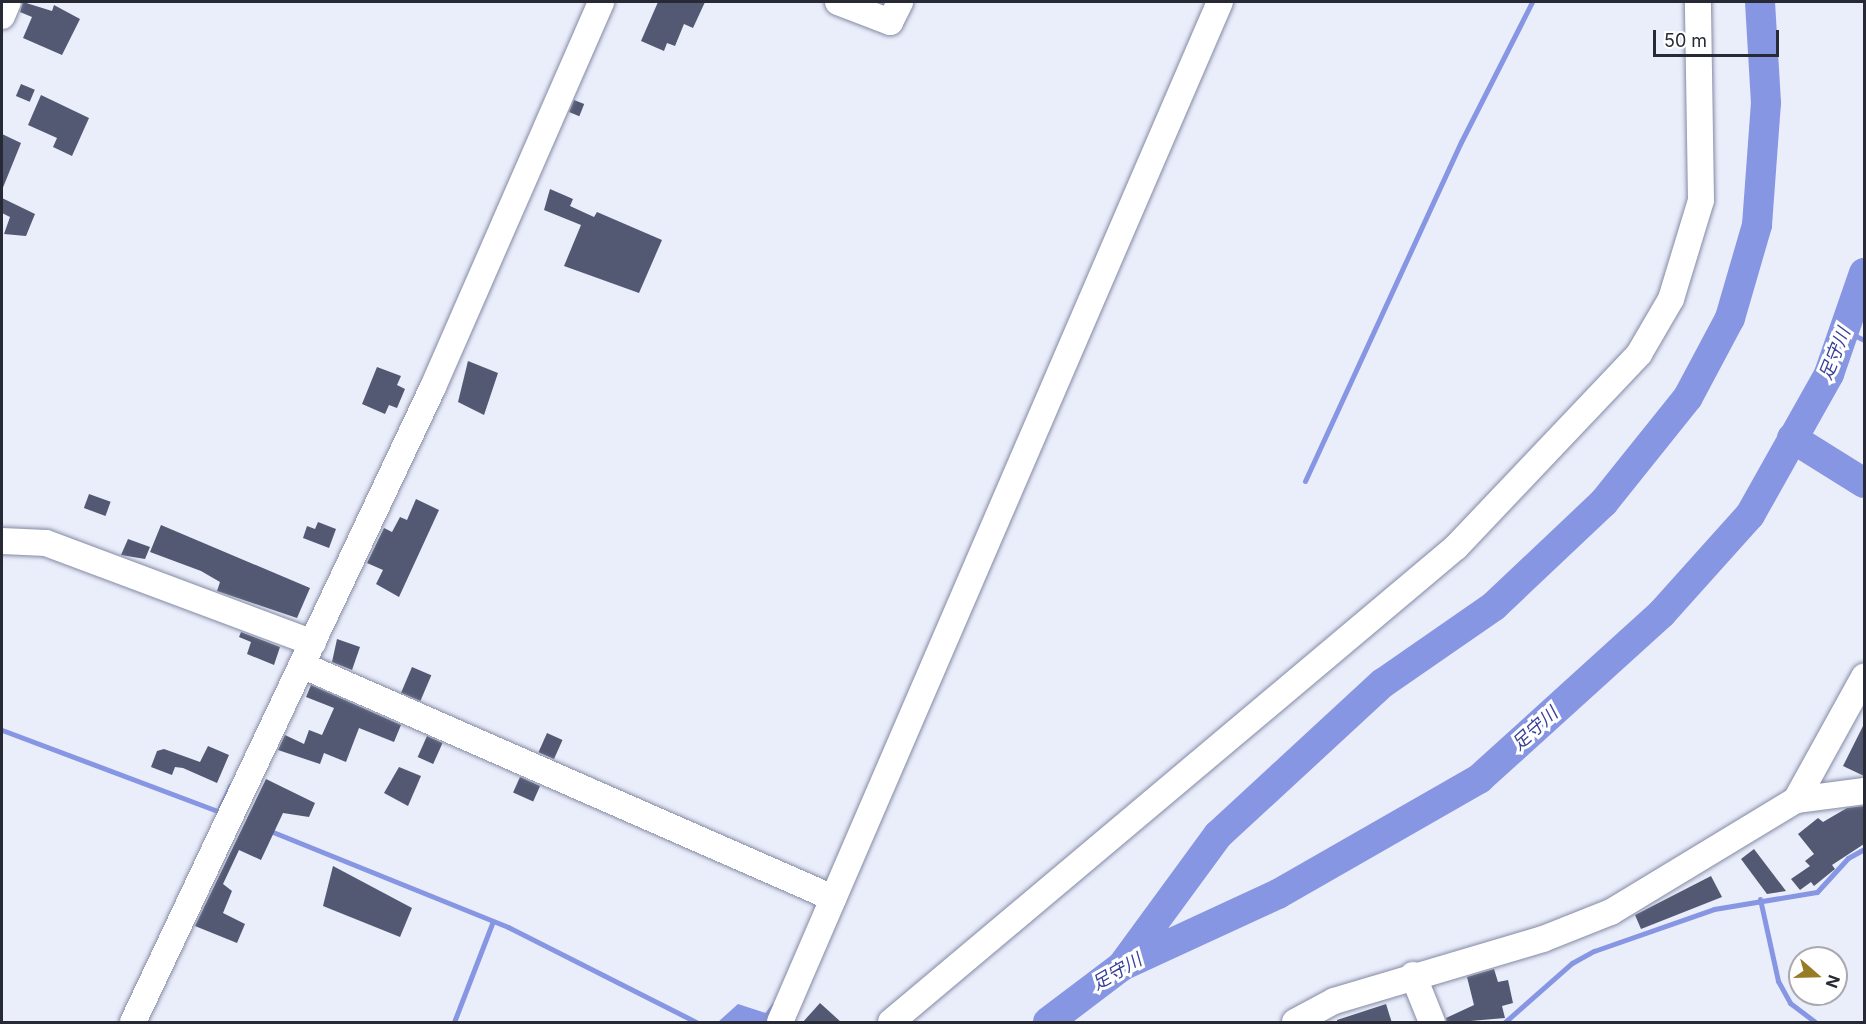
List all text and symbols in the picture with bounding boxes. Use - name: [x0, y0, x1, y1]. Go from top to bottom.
- scale bar: [1656, 18, 1782, 56]
- text: 50 m: [1664, 30, 1707, 51]
- water label: 足守川: [1815, 325, 1855, 383]
- water label: 足守川: [1508, 703, 1562, 755]
- north arrow: [1788, 946, 1848, 1006]
- water label: 足守川: [1088, 949, 1146, 995]
- text: N: [1822, 972, 1845, 991]

